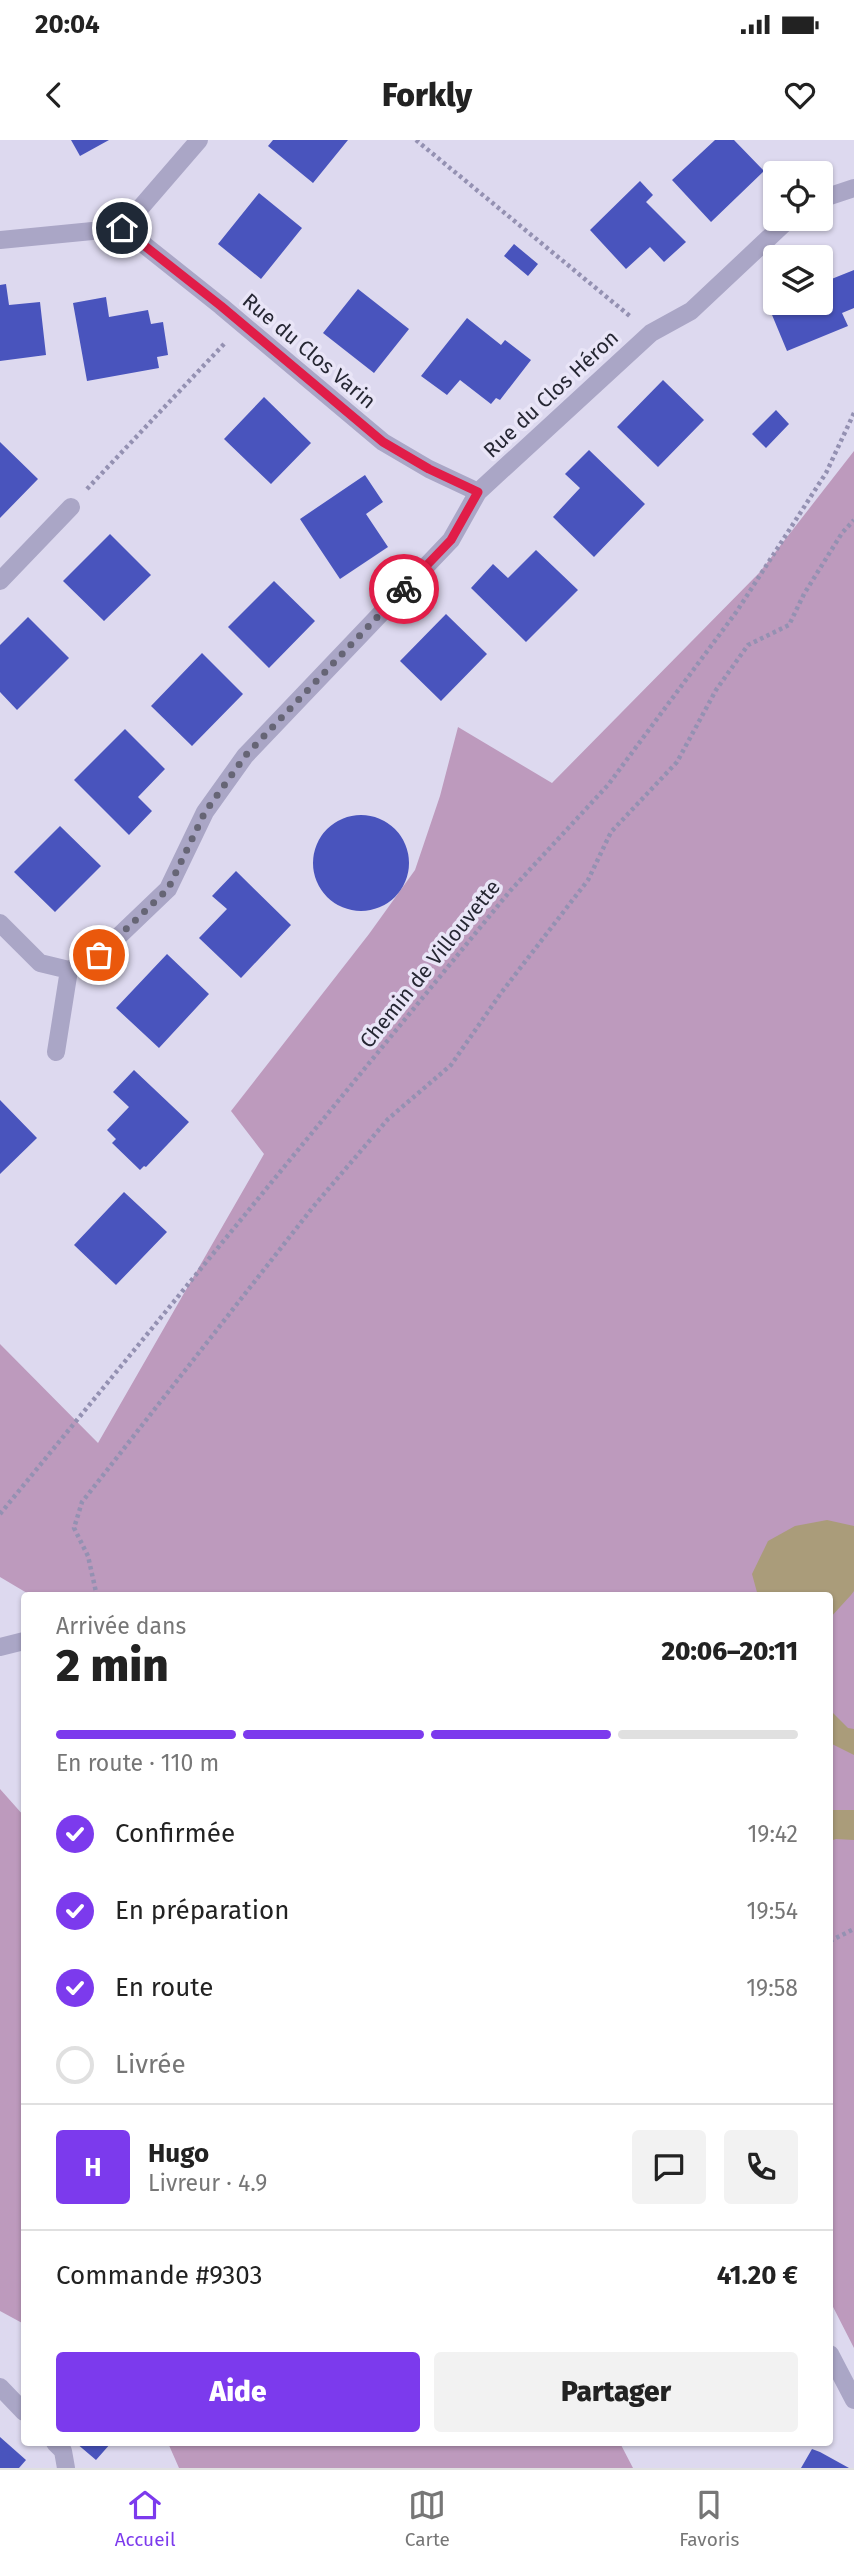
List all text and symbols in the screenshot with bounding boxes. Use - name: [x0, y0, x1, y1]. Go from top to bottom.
- text: 20:04: [35, 9, 100, 40]
- icon: back: [35, 76, 73, 114]
- text: Forkly: [382, 76, 472, 114]
- icon: heart: [781, 76, 819, 114]
- map controls: [763, 161, 833, 315]
- button: locate: [763, 161, 833, 231]
- pin: [92, 198, 152, 258]
- icon: home: [103, 209, 141, 247]
- button: layers: [763, 245, 833, 315]
- street label: Rue du Clos Varin: [237, 288, 381, 414]
- street label: Rue du Clos Héron: [478, 325, 624, 463]
- courier: [369, 554, 439, 624]
- icon: bike: [385, 570, 423, 608]
- street label: Chemin de Villouvette: [354, 875, 506, 1053]
- pin: [69, 925, 129, 985]
- icon: bag: [80, 936, 118, 974]
- text: Arrivée dans: [56, 1612, 186, 1640]
- text: 20:06–20:11: [661, 1636, 798, 1667]
- text: 2 min: [56, 1638, 169, 1693]
- text: En route · 110 m: [56, 1749, 219, 1777]
- icon: check: [56, 1815, 94, 1853]
- text: Confirmée: [115, 1818, 235, 1849]
- text: 19:42: [747, 1820, 798, 1848]
- icon: check: [56, 1892, 94, 1930]
- text: En préparation: [115, 1895, 289, 1926]
- text: 19:54: [747, 1897, 798, 1925]
- icon: check: [56, 1969, 94, 2007]
- text: En route: [115, 1972, 214, 2003]
- text: 19:58: [746, 1974, 798, 2002]
- text: Livrée: [115, 2049, 186, 2080]
- button: chat: [632, 2130, 706, 2204]
- button: phone: [724, 2130, 798, 2204]
- text: Hugo: [148, 2138, 209, 2169]
- text: H: [84, 2152, 102, 2183]
- text: Livreur · 4.9: [148, 2169, 267, 2197]
- text: Commande #9303: [56, 2260, 263, 2291]
- text: 41.20 €: [717, 2260, 798, 2291]
- button: Aide: [56, 2352, 420, 2432]
- button: Partager: [434, 2352, 798, 2432]
- tab: Accueil: [115, 2486, 175, 2551]
- tab: Carte: [405, 2486, 450, 2551]
- tab: Favoris: [679, 2486, 739, 2551]

